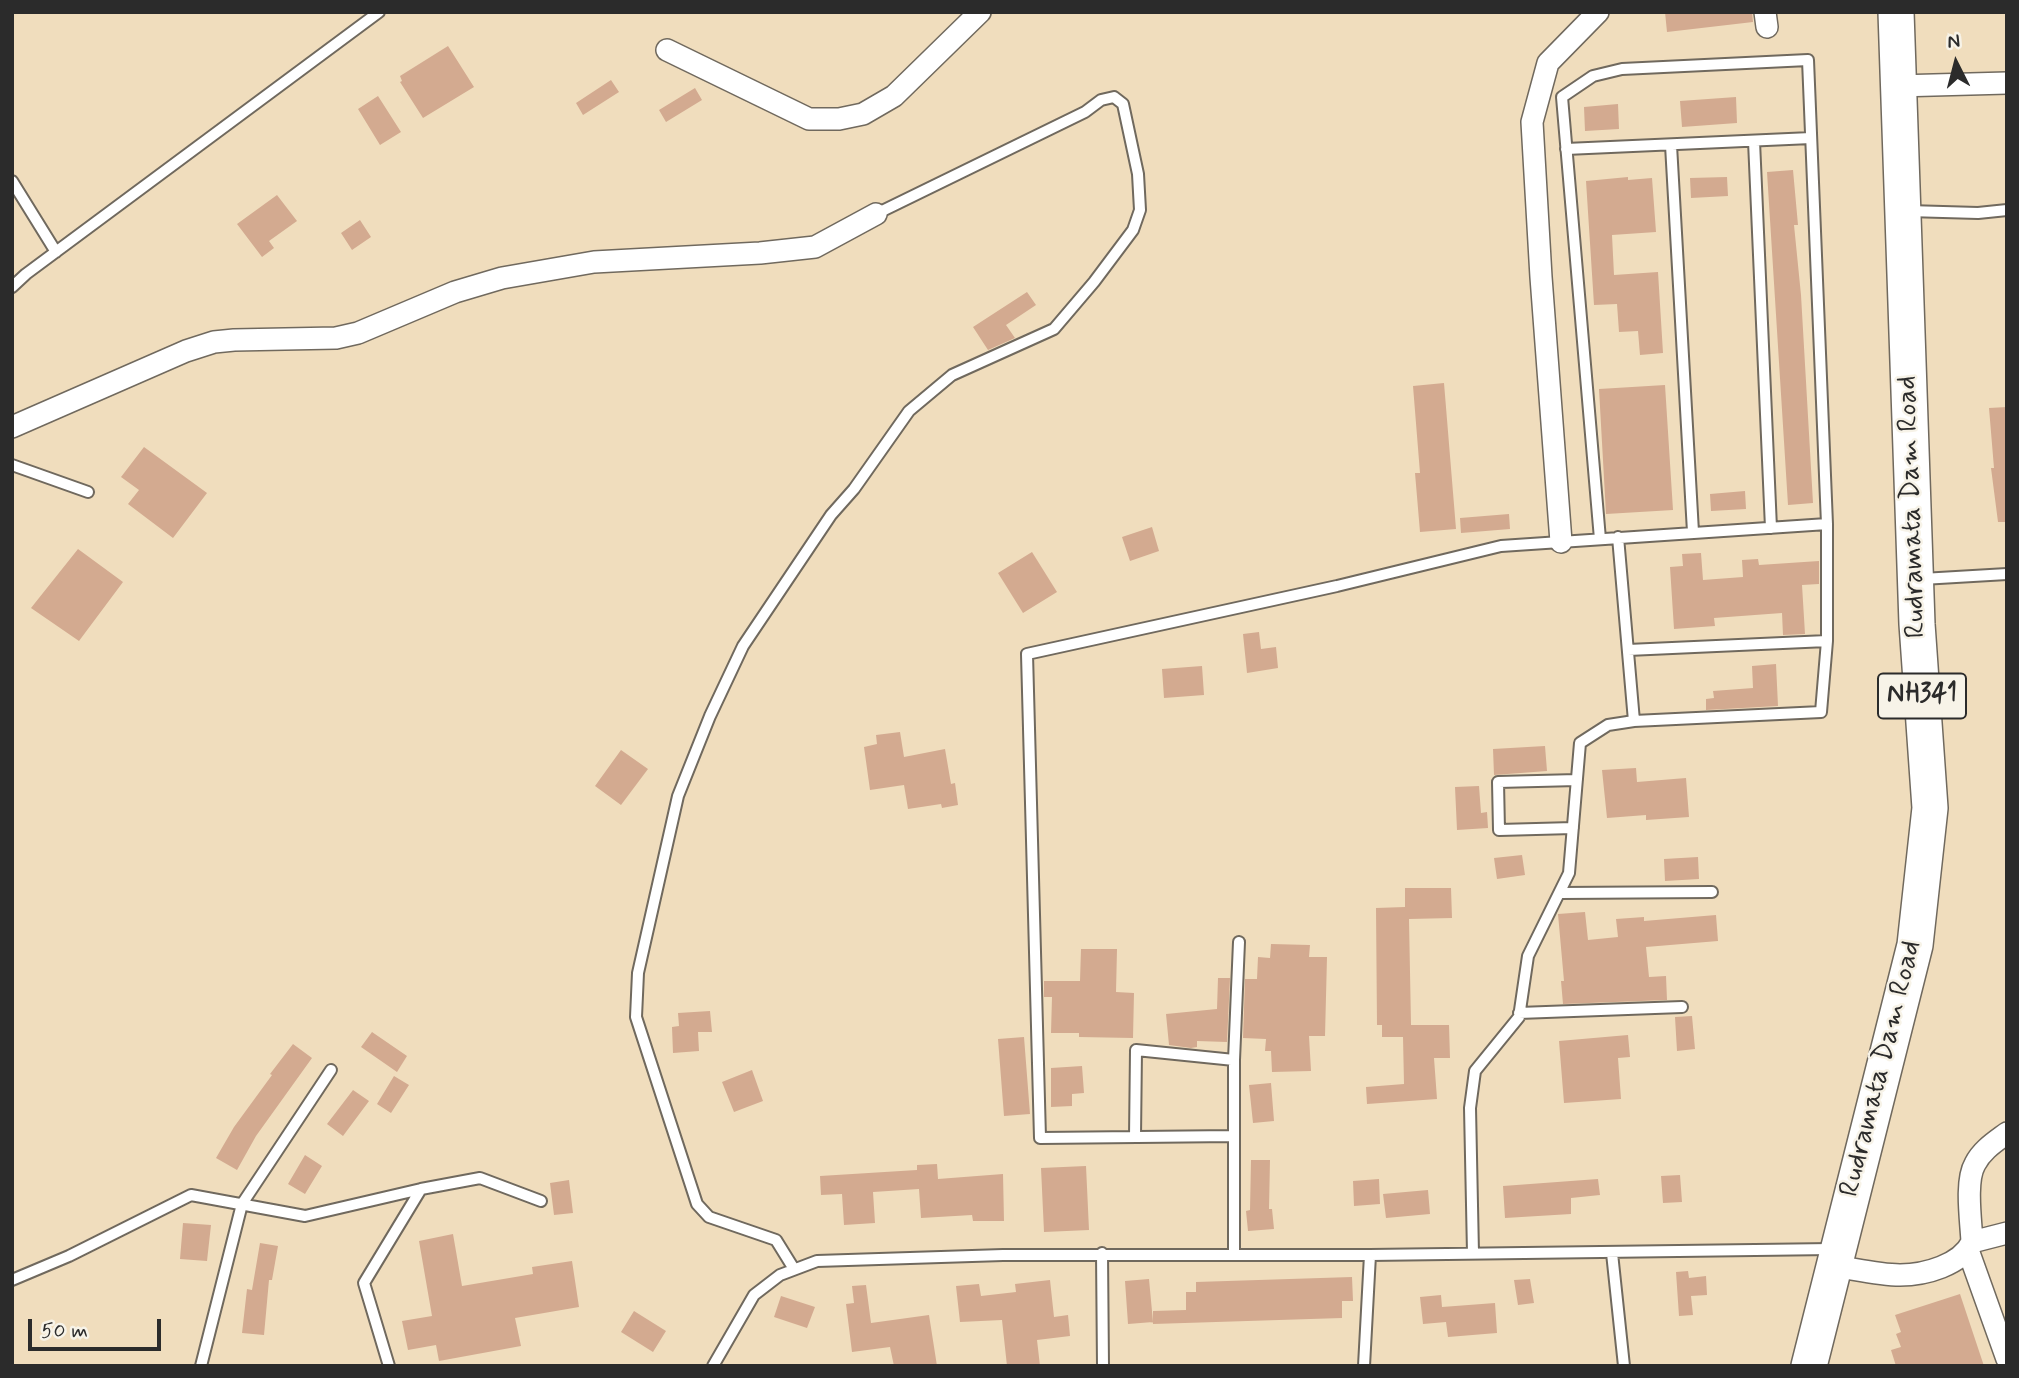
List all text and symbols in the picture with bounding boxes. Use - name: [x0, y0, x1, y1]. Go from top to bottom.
- north arrow: [1921, 28, 1991, 98]
- text: N: [1946, 29, 1961, 55]
- street label: Rudramata Dam Road: [1892, 375, 1934, 639]
- road number: NH341: [1878, 674, 1966, 718]
- street label: Rudramata Dam Road: [1834, 937, 1930, 1201]
- scale bar: [32, 1304, 164, 1348]
- text: 50 m: [41, 1317, 88, 1345]

